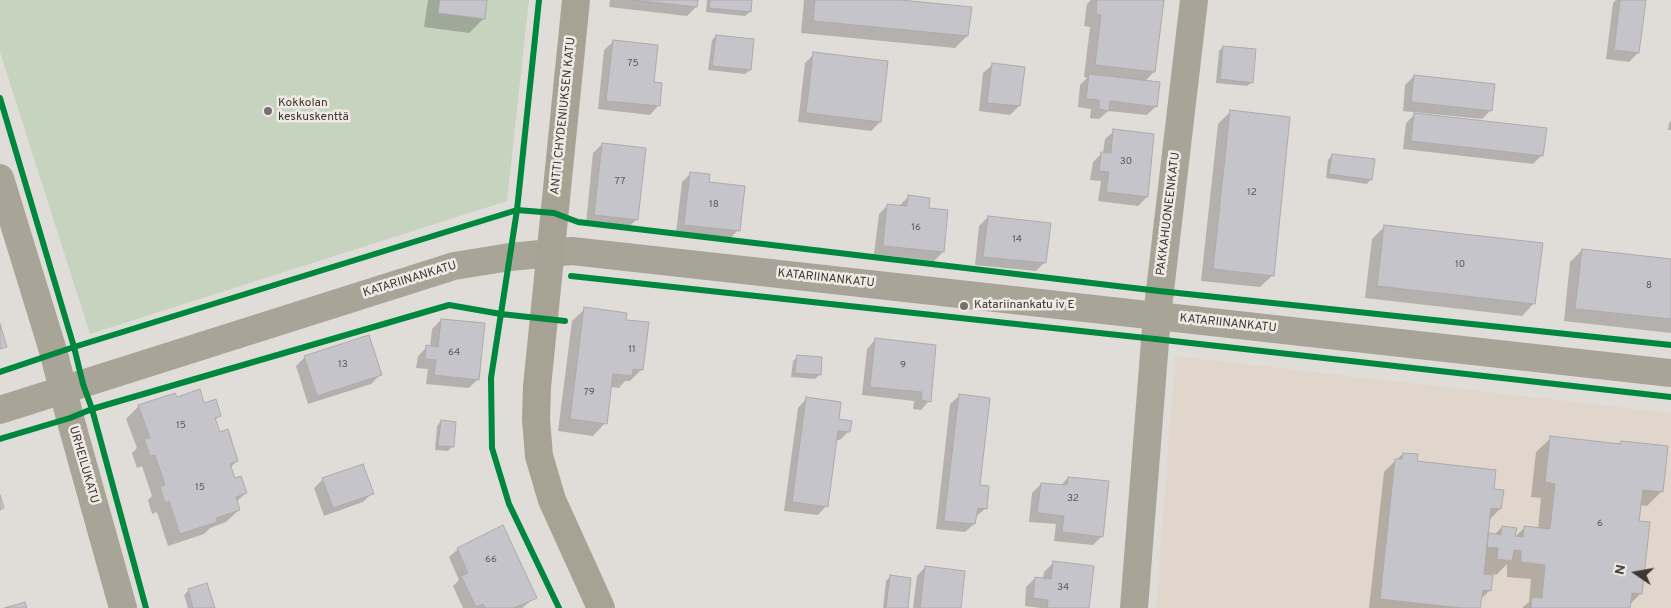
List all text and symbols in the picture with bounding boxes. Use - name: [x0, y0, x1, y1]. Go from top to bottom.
- street label: ANTTI CHYDENIUKSEN KATU: [549, 37, 579, 195]
- house number: 75: [627, 58, 639, 70]
- place label: Kokkolan keskuskenttä: [278, 97, 349, 125]
- marker: Kokkolan keskuskenttä: [262, 105, 274, 117]
- street label: PAKKAHUONEENKATU: [1154, 151, 1184, 277]
- house number: 30: [1120, 156, 1132, 168]
- house number: 77: [615, 176, 625, 188]
- house number: 12: [1247, 187, 1257, 199]
- house number: 18: [709, 199, 719, 211]
- house number: 16: [911, 222, 921, 234]
- house number: 14: [1012, 234, 1022, 246]
- street label: KATARIINANKATU: [361, 259, 459, 301]
- house number: 10: [1455, 259, 1465, 271]
- street label: KATARIINANKATU: [777, 267, 875, 291]
- house number: 8: [1646, 280, 1652, 292]
- place label: Katariinankatu iv E: [974, 299, 1075, 313]
- marker: Katariinankatu iv E: [958, 300, 970, 312]
- street label: KATARIINANKATU: [1179, 312, 1277, 336]
- house number: 11: [628, 344, 636, 356]
- house number: 64: [448, 347, 460, 359]
- house number: 13: [338, 359, 348, 371]
- house number: 9: [900, 360, 906, 372]
- house number: 79: [583, 387, 595, 399]
- house number: 15: [176, 420, 186, 432]
- street label: URHEILUKATU: [65, 425, 101, 505]
- house number: 15: [195, 482, 205, 494]
- house number: 32: [1067, 493, 1079, 505]
- house number: 6: [1597, 518, 1603, 530]
- north arrow: [1611, 548, 1661, 598]
- house number: 66: [485, 554, 497, 566]
- text: N: [1611, 563, 1630, 576]
- house number: 34: [1057, 582, 1069, 594]

